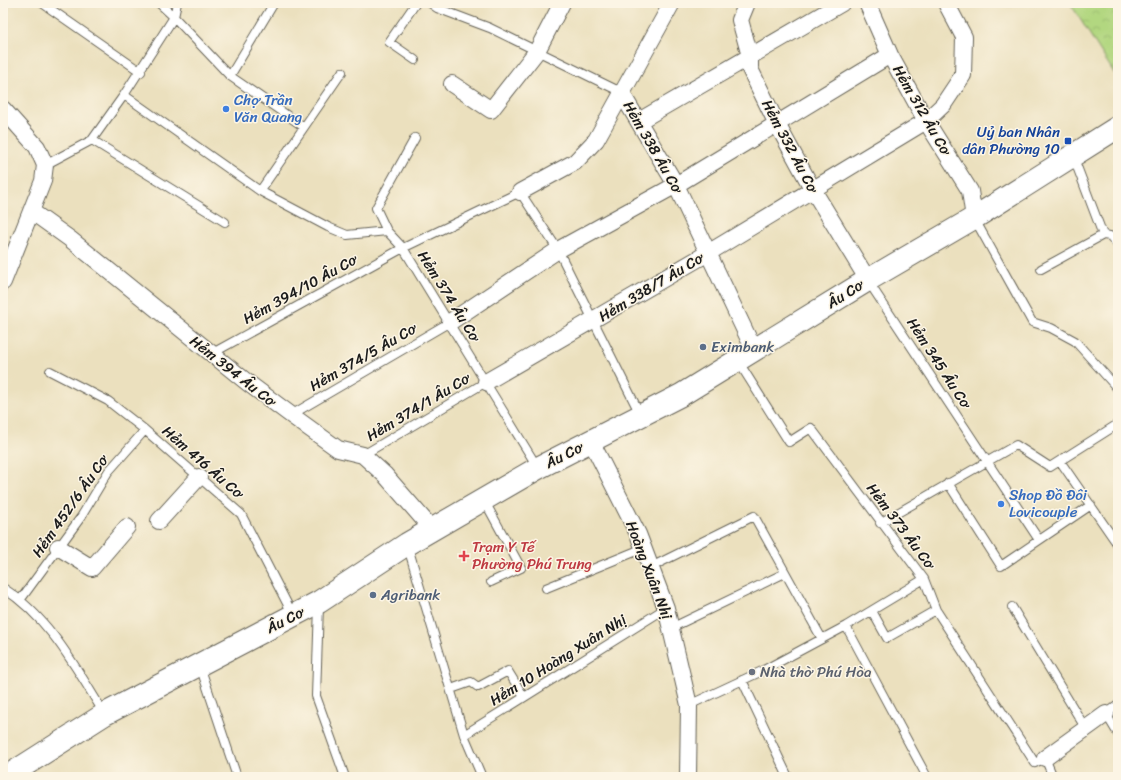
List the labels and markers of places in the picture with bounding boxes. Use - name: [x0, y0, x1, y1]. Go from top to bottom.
- place label: Chợ Trần Văn Quang: [234, 87, 302, 130]
- marker: Chợ Trần Văn Quang: [221, 104, 231, 114]
- place label: Uỷ ban Nhân dân Phường 10: [962, 119, 1060, 162]
- marker: Uỷ ban Nhân dân Phường 10: [1063, 136, 1073, 146]
- place label: Eximbank: [711, 334, 774, 360]
- marker: Eximbank: [698, 342, 708, 352]
- place label: Shop Đồ Đôi Lovicouple: [1009, 482, 1088, 525]
- marker: Shop Đồ Đôi Lovicouple: [996, 499, 1006, 509]
- place label: Trạm Y Tế Phường Phú Trung: [472, 534, 592, 577]
- marker: Trạm Y Tế Phường Phú Trung: [459, 551, 469, 561]
- place label: Agribank: [380, 582, 440, 608]
- marker: Agribank: [368, 590, 378, 600]
- place label: Nhà thờ Phú Hòa: [760, 659, 872, 685]
- marker: Nhà thờ Phú Hòa: [747, 667, 757, 677]

